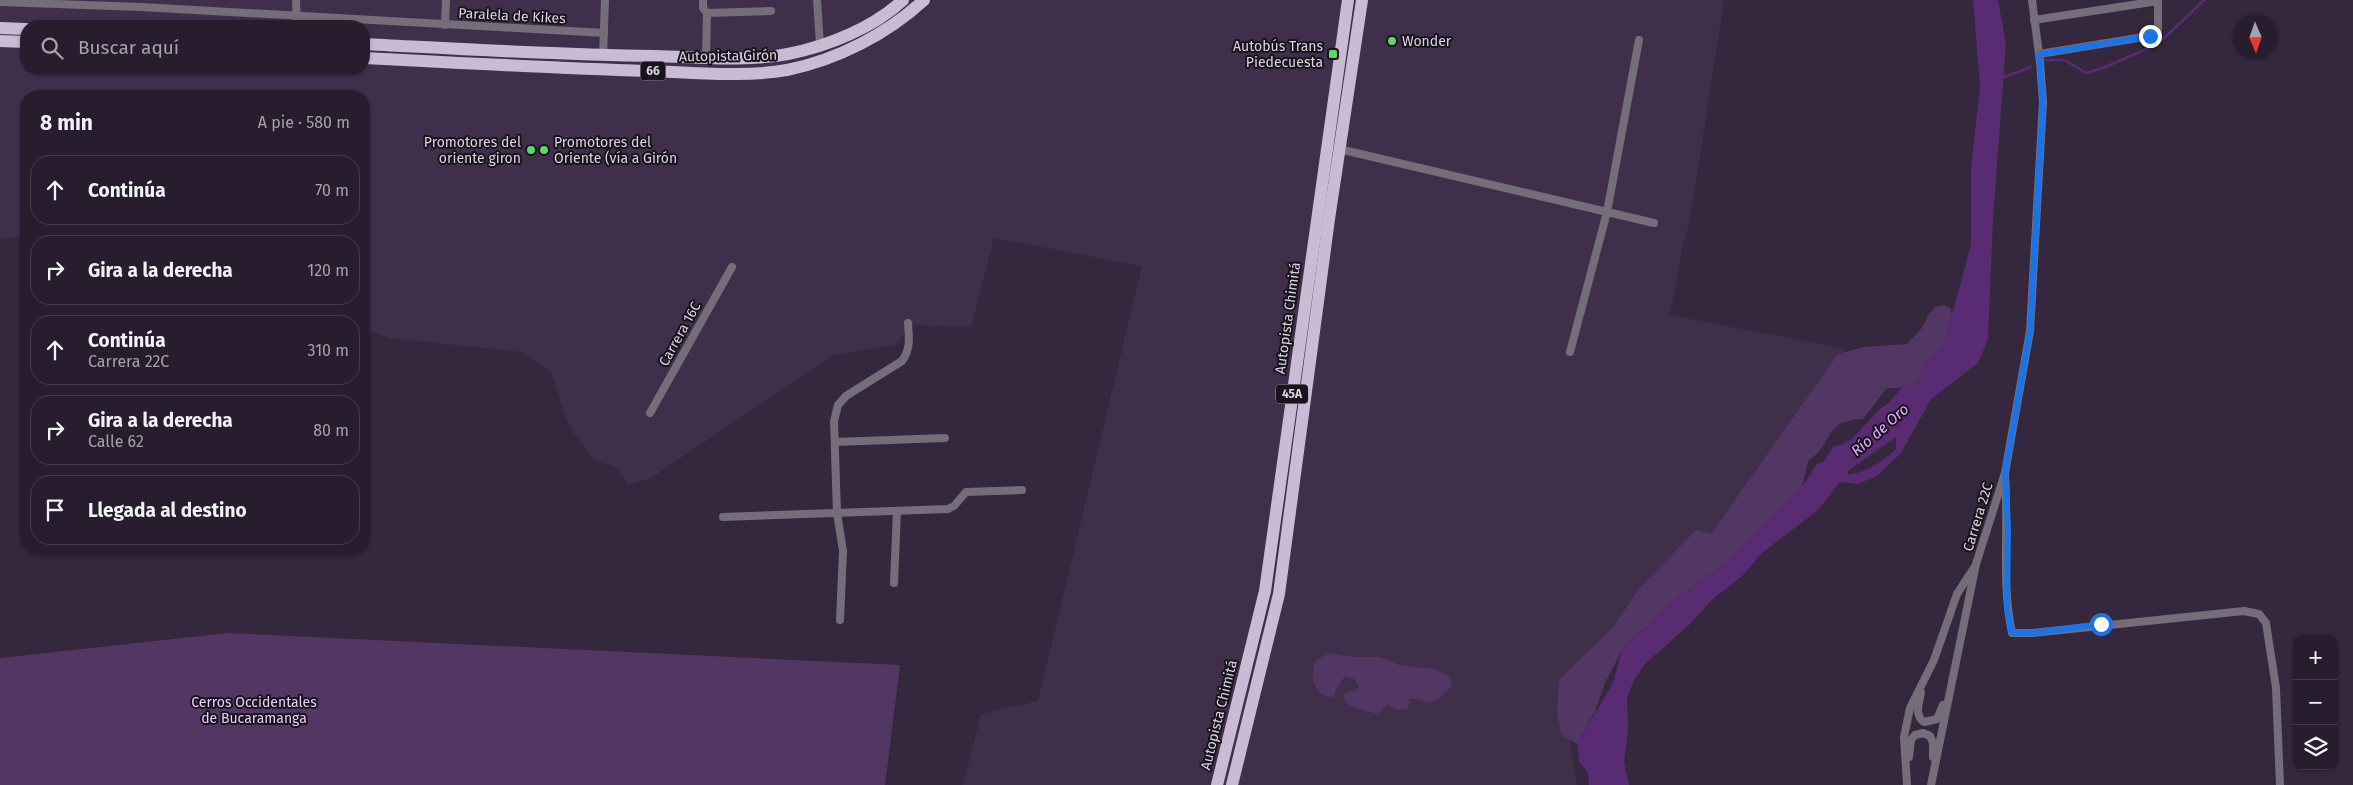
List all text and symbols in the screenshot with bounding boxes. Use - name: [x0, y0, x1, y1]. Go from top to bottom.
- street label: Paralela de Kikes: [458, 5, 567, 27]
- north arrow: [2233, 15, 2278, 60]
- search box: [20, 20, 370, 75]
- route end: [2139, 25, 2162, 48]
- place label: Wonder: [1402, 33, 1452, 50]
- icon: search: [38, 34, 66, 62]
- marker: Wonder: [1386, 35, 1398, 47]
- text: Buscar aquí: [78, 36, 179, 59]
- place label: Autobús Trans Piedecuesta: [1233, 38, 1323, 71]
- street label: Autopista Girón: [679, 47, 777, 65]
- marker: Autobús Trans Piedecuesta: [1327, 48, 1339, 60]
- road number: 66: [640, 61, 666, 80]
- text: 8 min: [40, 110, 93, 136]
- text: A pie · 580 m: [258, 113, 350, 132]
- place label: Promotores del oriente giron: [424, 134, 521, 167]
- place label: Promotores del Oriente (vía a Girón: [554, 134, 677, 167]
- marker: Promotores del oriente giron: [525, 144, 537, 156]
- marker: Promotores del Oriente (vía a Girón: [538, 144, 550, 156]
- icon: ahead: [41, 176, 69, 204]
- text: Continúa: [88, 179, 166, 202]
- text: 70 m: [315, 181, 349, 200]
- icon: right: [41, 256, 69, 284]
- text: Gira a la derecha: [88, 259, 233, 282]
- text: 120 m: [307, 261, 349, 280]
- street label: Autopista Chimitá: [1272, 261, 1304, 375]
- street label: Carrera 16C: [655, 299, 705, 369]
- text: Continúa: [88, 329, 166, 352]
- icon: ahead: [41, 336, 69, 364]
- text: 310 m: [308, 341, 349, 360]
- text: Carrera 22C: [88, 352, 169, 371]
- road number: 45A: [1276, 384, 1308, 404]
- water label: Río de Oro: [1848, 400, 1912, 460]
- text: Gira a la derecha: [88, 409, 233, 432]
- icon: right: [41, 416, 69, 444]
- text: 80 m: [313, 421, 349, 440]
- text: Calle 62: [88, 432, 144, 451]
- street label: Carrera 22C: [1959, 480, 1997, 554]
- icon: arrive: [41, 496, 69, 524]
- text: Llegada al destino: [88, 499, 247, 522]
- route start: [2090, 613, 2113, 636]
- map controls: [2293, 635, 2338, 770]
- button: +: [2293, 635, 2338, 680]
- street label: Autopista Chimitá: [1197, 658, 1241, 772]
- button: −: [2293, 680, 2338, 725]
- park label: Cerros Occidentales de Bucaramanga: [191, 694, 317, 727]
- button: layers: [2293, 725, 2338, 770]

